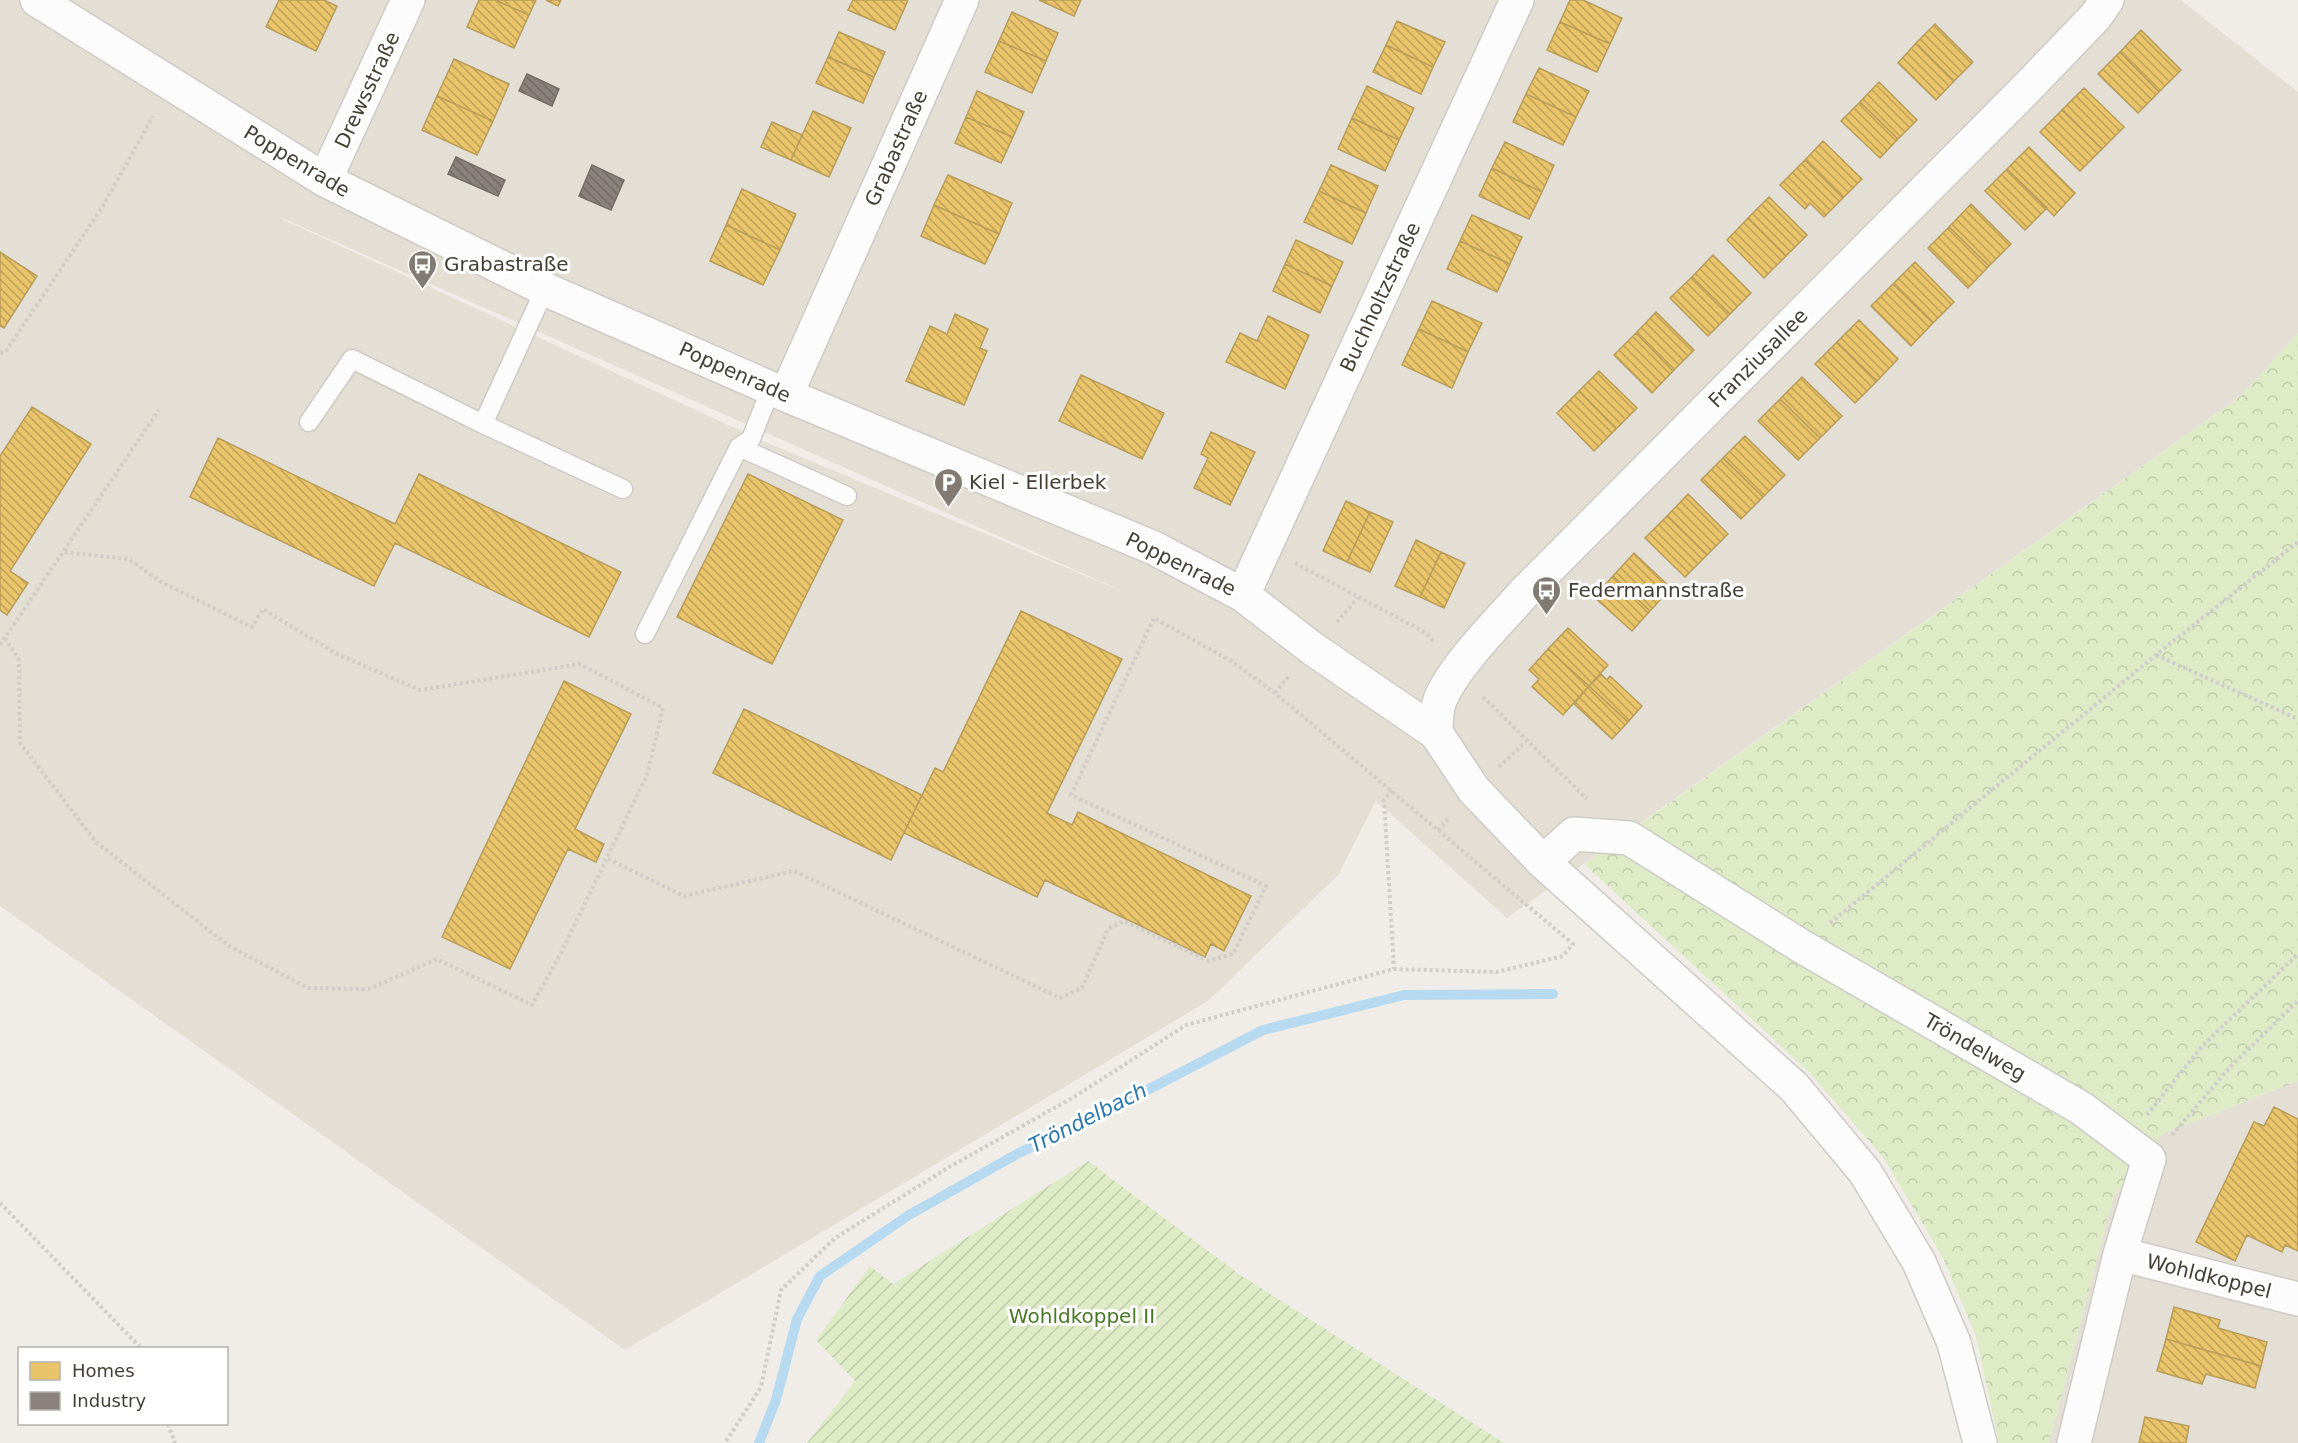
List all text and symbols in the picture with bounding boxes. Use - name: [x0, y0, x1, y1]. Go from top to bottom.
- street label: Drewsstraße: [330, 28, 404, 152]
- street label: Grabastraße: [860, 86, 932, 210]
- street label: Poppenrade: [240, 120, 354, 202]
- street label: Buchholtzstraße: [1335, 218, 1425, 376]
- bus stop icon: Grabastraße: [407, 248, 439, 290]
- place label: Grabastraße: [444, 252, 569, 276]
- street label: Franziusallee: [1703, 303, 1813, 413]
- street label: Poppenrade: [676, 337, 794, 407]
- parking icon: Kiel - Ellerbek: [932, 466, 964, 508]
- place label: Kiel - Ellerbek: [969, 470, 1107, 494]
- street label: Poppenrade: [1122, 527, 1240, 601]
- bus stop icon: Federmannstraße: [1531, 574, 1563, 616]
- place label: Federmannstraße: [1568, 578, 1744, 602]
- street label: Tröndelweg: [1919, 1008, 2030, 1086]
- water label: Tröndelbach: [1025, 1078, 1151, 1158]
- street label: Wohldkoppel: [2144, 1249, 2274, 1303]
- park label: Wohldkoppel II: [1009, 1304, 1155, 1328]
- legend: [18, 1347, 228, 1425]
- text: Homes: [72, 1360, 135, 1381]
- text: Industry: [72, 1390, 146, 1411]

